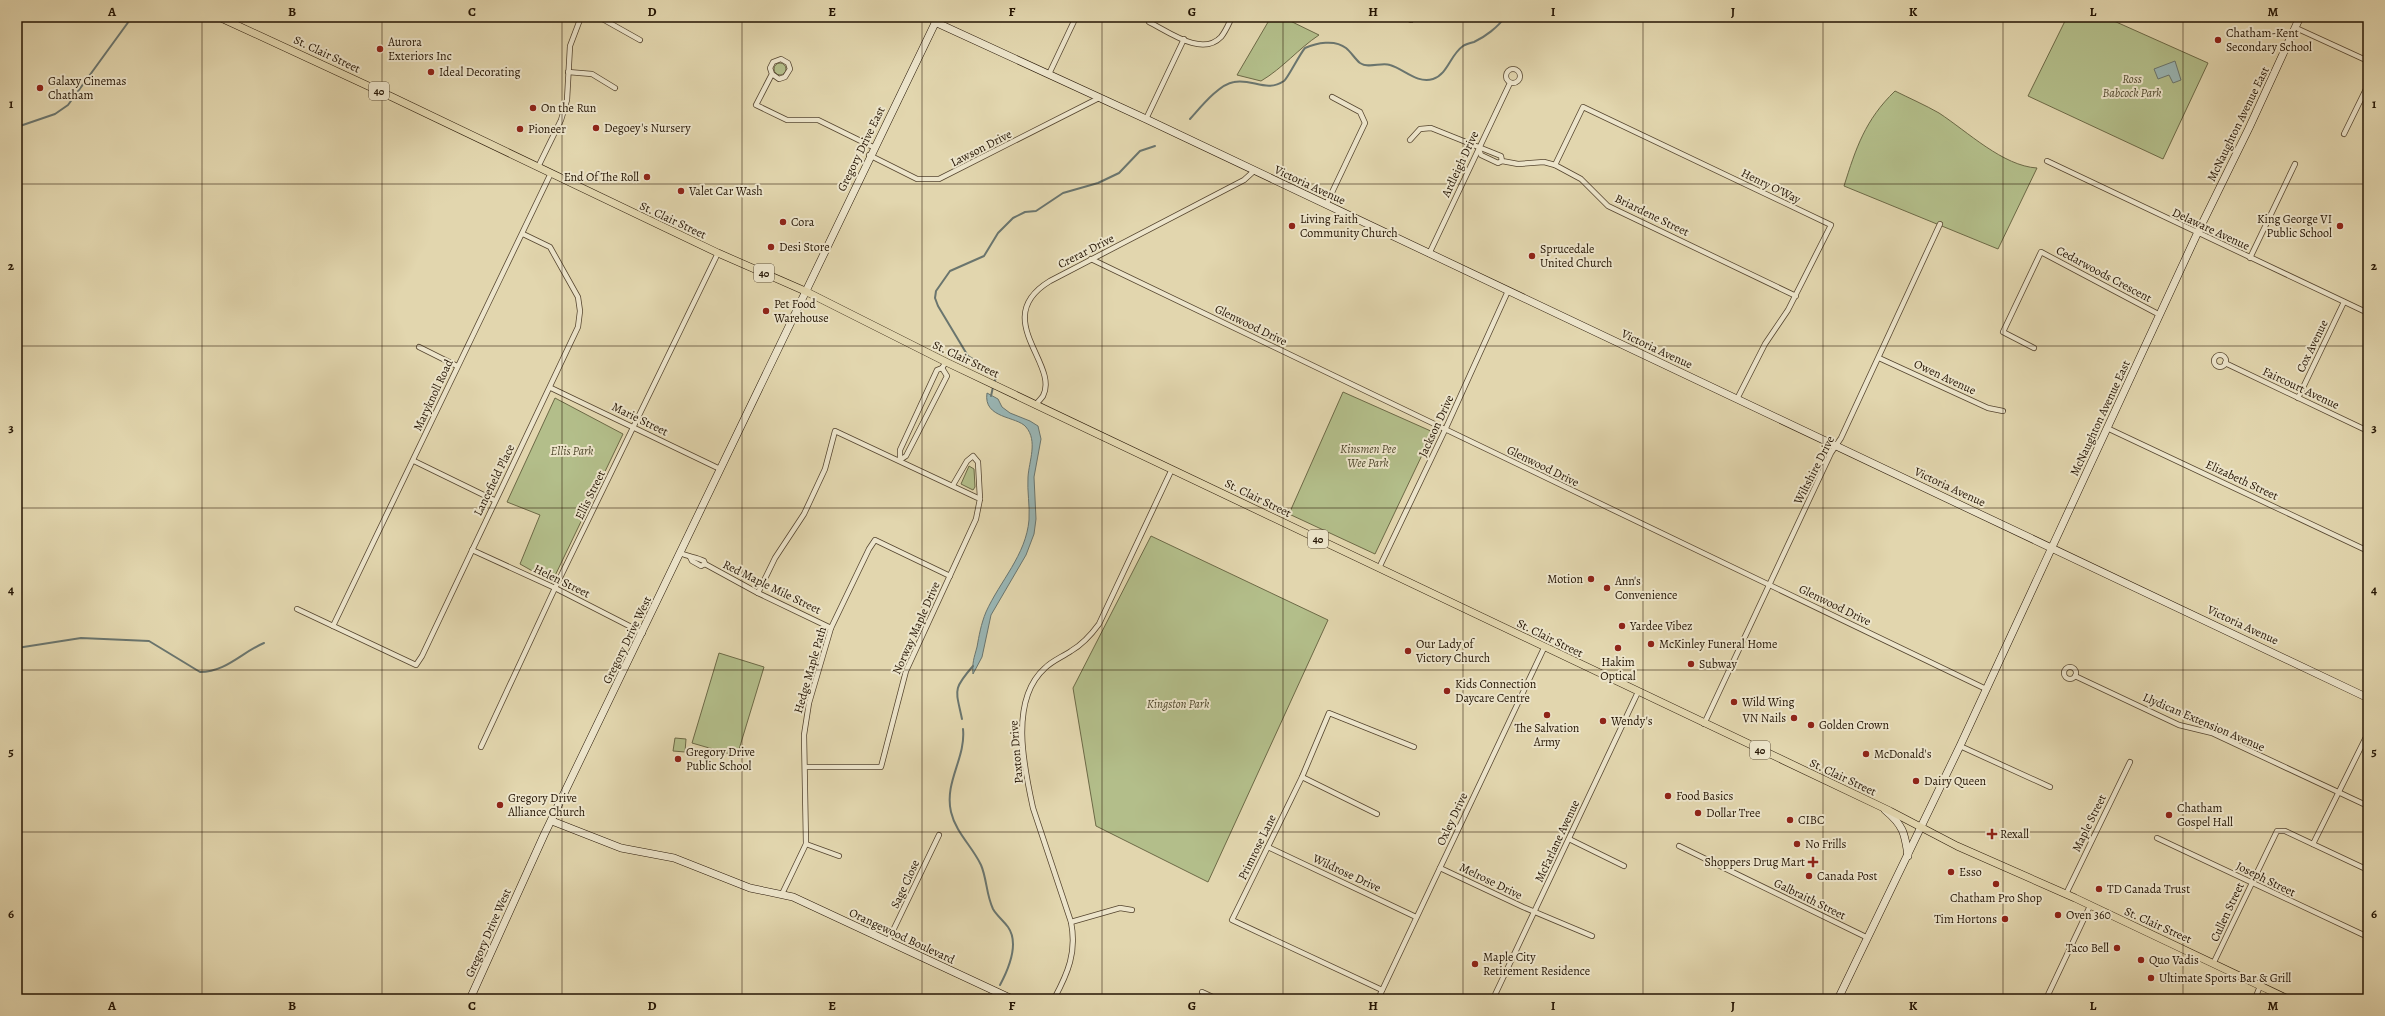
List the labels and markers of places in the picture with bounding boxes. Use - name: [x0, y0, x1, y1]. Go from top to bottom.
- place label: Chatham-Kent Secondary School: [2226, 25, 2312, 55]
- place label: Aurora Exteriors Inc: [387, 34, 452, 64]
- marker: Chatham-Kent Secondary School: [2213, 35, 2223, 45]
- marker: Aurora Exteriors Inc: [375, 44, 385, 54]
- place label: Ideal Decorating: [439, 64, 521, 80]
- marker: Ideal Decorating: [426, 67, 436, 77]
- place label: Galaxy Cinemas Chatham: [48, 73, 127, 103]
- marker: Galaxy Cinemas Chatham: [35, 83, 45, 93]
- place label: On the Run: [541, 100, 597, 116]
- marker: On the Run: [528, 103, 538, 113]
- place label: Degoey's Nursery: [604, 120, 691, 136]
- place label: Pioneer: [528, 121, 566, 137]
- marker: Degoey's Nursery: [591, 123, 601, 133]
- marker: Pioneer: [515, 124, 525, 134]
- place label: End Of The Roll: [564, 169, 639, 185]
- marker: End Of The Roll: [642, 172, 652, 182]
- place label: Valet Car Wash: [688, 183, 763, 199]
- marker: Valet Car Wash: [676, 186, 686, 196]
- place label: Living Faith Community Church: [1300, 211, 1398, 241]
- place label: King George VI Public School: [2257, 211, 2332, 241]
- place label: Cora: [791, 214, 815, 230]
- marker: Cora: [778, 217, 788, 227]
- marker: Living Faith Community Church: [1287, 221, 1297, 231]
- marker: King George VI Public School: [2335, 221, 2345, 231]
- place label: Desi Store: [779, 239, 830, 255]
- place label: Sprucedale United Church: [1540, 241, 1613, 271]
- marker: Desi Store: [766, 242, 776, 252]
- marker: Sprucedale United Church: [1527, 251, 1537, 261]
- place label: Pet Food Warehouse: [773, 296, 829, 326]
- marker: Pet Food Warehouse: [761, 306, 771, 316]
- place label: Motion: [1547, 571, 1583, 587]
- place label: Ann's Convenience: [1614, 573, 1677, 603]
- marker: Motion: [1586, 574, 1596, 584]
- marker: Ann's Convenience: [1602, 583, 1612, 593]
- place label: Yardee Vibez: [1629, 618, 1693, 634]
- marker: Yardee Vibez: [1617, 621, 1627, 631]
- place label: Our Lady of Victory Church: [1415, 636, 1491, 666]
- place label: McKinley Funeral Home: [1659, 636, 1777, 652]
- marker: McKinley Funeral Home: [1646, 639, 1656, 649]
- marker: Hakim Optical: [1613, 643, 1623, 653]
- marker: Our Lady of Victory Church: [1403, 646, 1413, 656]
- place label: Hakim Optical: [1600, 654, 1636, 684]
- place label: Subway: [1699, 656, 1737, 672]
- marker: Subway: [1686, 659, 1696, 669]
- place label: Kids Connection Daycare Centre: [1455, 676, 1537, 706]
- marker: Kids Connection Daycare Centre: [1442, 686, 1452, 696]
- place label: Wild Wing: [1741, 694, 1795, 710]
- marker: Wild Wing: [1729, 697, 1739, 707]
- marker: The Salvation Army: [1542, 710, 1552, 720]
- place label: VN Nails: [1742, 710, 1786, 726]
- place label: Wendy's: [1610, 713, 1653, 729]
- marker: VN Nails: [1789, 713, 1799, 723]
- marker: Wendy's: [1598, 716, 1608, 726]
- place label: Golden Crown: [1819, 717, 1889, 733]
- place label: The Salvation Army: [1515, 720, 1580, 750]
- marker: Golden Crown: [1806, 720, 1816, 730]
- place label: Gregory Drive Public School: [686, 744, 755, 774]
- place label: McDonald's: [1874, 746, 1932, 762]
- marker: McDonald's: [1861, 749, 1871, 759]
- marker: Gregory Drive Public School: [673, 754, 683, 764]
- place label: Dairy Queen: [1924, 773, 1987, 789]
- marker: Dairy Queen: [1911, 776, 1921, 786]
- place label: Food Basics: [1676, 788, 1733, 804]
- place label: Gregory Drive Alliance Church: [507, 790, 586, 820]
- marker: Food Basics: [1663, 791, 1673, 801]
- marker: Gregory Drive Alliance Church: [495, 800, 505, 810]
- place label: Chatham Gospel Hall: [2177, 800, 2233, 830]
- place label: Dollar Tree: [1706, 805, 1760, 821]
- marker: Dollar Tree: [1693, 808, 1703, 818]
- marker: Chatham Gospel Hall: [2164, 810, 2174, 820]
- place label: CIBC: [1798, 812, 1825, 828]
- marker: CIBC: [1785, 815, 1795, 825]
- place label: Rexall: [2000, 826, 2029, 842]
- marker: Rexall: [1987, 829, 1997, 839]
- place label: No Frills: [1805, 836, 1846, 852]
- marker: No Frills: [1792, 839, 1802, 849]
- place label: Shoppers Drug Mart: [1704, 854, 1805, 870]
- marker: Shoppers Drug Mart: [1808, 857, 1818, 867]
- place label: Esso: [1959, 864, 1982, 880]
- marker: Esso: [1946, 867, 1956, 877]
- place label: Canada Post: [1817, 868, 1878, 884]
- marker: Canada Post: [1804, 871, 1814, 881]
- marker: Chatham Pro Shop: [1991, 879, 2001, 889]
- place label: TD Canada Trust: [2107, 881, 2190, 897]
- marker: TD Canada Trust: [2094, 884, 2104, 894]
- place label: Chatham Pro Shop: [1950, 890, 2042, 906]
- place label: Oven 360: [2066, 907, 2111, 923]
- marker: Oven 360: [2053, 910, 2063, 920]
- place label: Tim Hortons: [1934, 911, 1997, 927]
- marker: Tim Hortons: [2000, 914, 2010, 924]
- place label: Taco Bell: [2066, 940, 2109, 956]
- marker: Taco Bell: [2112, 943, 2122, 953]
- place label: Maple City Retirement Residence: [1483, 949, 1590, 979]
- place label: Quo Vadis: [2149, 952, 2199, 968]
- marker: Quo Vadis: [2136, 955, 2146, 965]
- marker: Maple City Retirement Residence: [1470, 959, 1480, 969]
- place label: Ultimate Sports Bar & Grill: [2159, 970, 2291, 986]
- marker: Ultimate Sports Bar & Grill: [2146, 973, 2156, 983]

